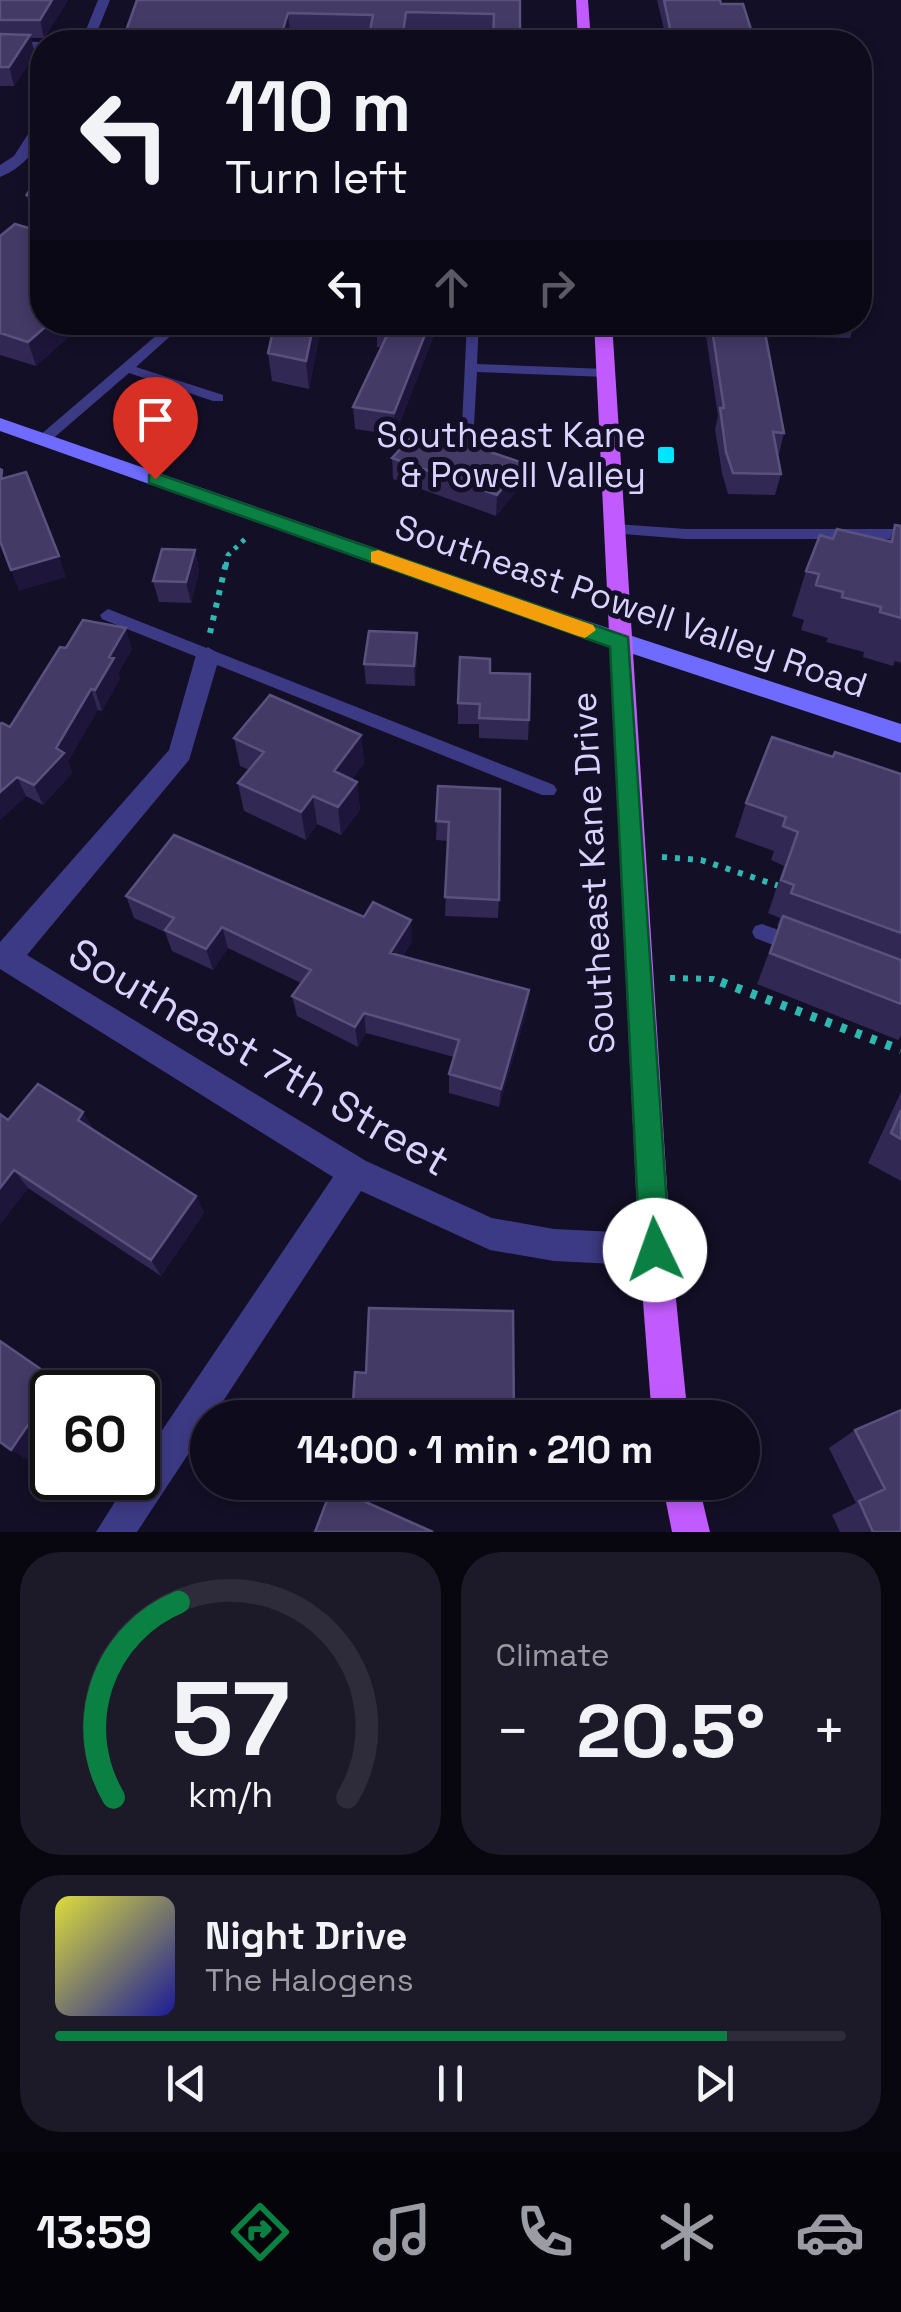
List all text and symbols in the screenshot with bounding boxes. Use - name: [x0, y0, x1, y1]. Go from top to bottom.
- text: 110 m: [225, 62, 411, 151]
- icon: left: [60, 70, 190, 200]
- text: Turn left: [225, 149, 408, 206]
- icon: left: [319, 260, 374, 315]
- icon: ahead: [424, 260, 479, 315]
- icon: right: [529, 260, 584, 315]
- pin: [113, 377, 198, 480]
- icon: arrive: [128, 392, 183, 447]
- place label: Southeast Kane & Powell Valley: [376, 413, 646, 497]
- marker: Southeast Kane & Powell Valley: [655, 444, 677, 466]
- street label: Southeast Powell Valley Road: [389, 504, 873, 708]
- street label: Southeast Kane Drive: [562, 691, 624, 1055]
- street label: Southeast 7th Street: [59, 926, 459, 1188]
- position arrow: [603, 1198, 707, 1302]
- speed limit sign: 60: [30, 1370, 160, 1500]
- text: 14:00 · 1 min · 210 m: [297, 1426, 653, 1474]
- text: Climate: [496, 1635, 610, 1675]
- text: 57: [171, 1653, 290, 1785]
- text: 20.5°: [576, 1683, 765, 1779]
- text: −: [496, 1696, 530, 1766]
- text: +: [812, 1696, 846, 1766]
- text: km/h: [188, 1772, 273, 1817]
- text: Night Drive: [205, 1912, 407, 1960]
- text: The Halogens: [205, 1960, 414, 2000]
- icon: previous: [159, 2056, 214, 2111]
- icon: pause: [423, 2056, 478, 2111]
- icon: next: [687, 2056, 742, 2111]
- icon: directions: [225, 2197, 295, 2267]
- icon: music: [367, 2197, 437, 2267]
- icon: phone: [510, 2197, 580, 2267]
- icon: climate: [652, 2197, 722, 2267]
- icon: car: [795, 2197, 865, 2267]
- text: 13:59: [36, 2204, 152, 2261]

